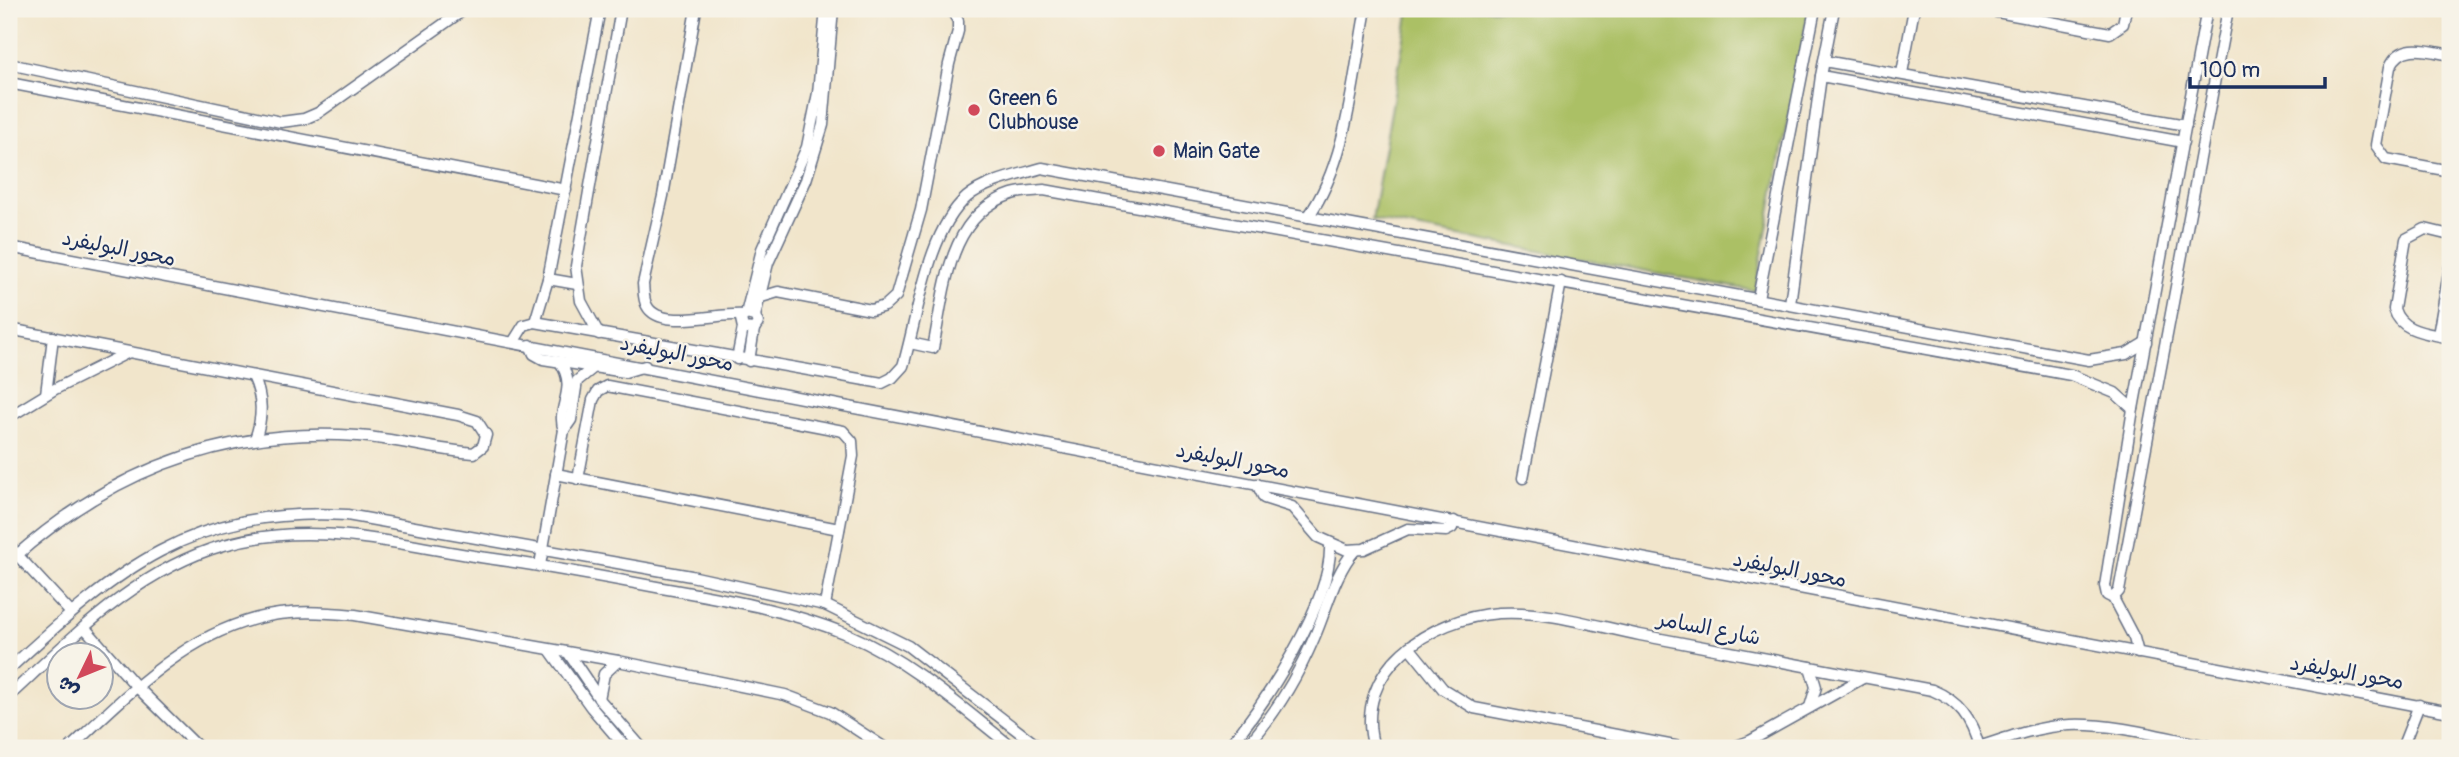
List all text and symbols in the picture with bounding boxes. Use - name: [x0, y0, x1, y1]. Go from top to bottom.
- scale bar: [2190, 46, 2324, 90]
- text: 100 m: [2200, 57, 2260, 84]
- place label: Green 6 Clubhouse: [988, 85, 1079, 136]
- marker: Green 6 Clubhouse: [966, 102, 982, 118]
- place label: Main Gate: [1173, 138, 1260, 165]
- marker: Main Gate: [1151, 143, 1167, 159]
- street label: محور البوليفرد: [60, 224, 178, 273]
- street label: محور البوليفرد: [618, 329, 736, 378]
- street label: محور البوليفرد: [1174, 436, 1292, 485]
- street label: محور البوليفرد: [1731, 545, 1849, 594]
- street label: شارع السامر: [1653, 605, 1763, 653]
- north arrow: [46, 642, 116, 712]
- street label: محور البوليفرد: [2288, 649, 2406, 696]
- text: ش: [52, 671, 84, 703]

